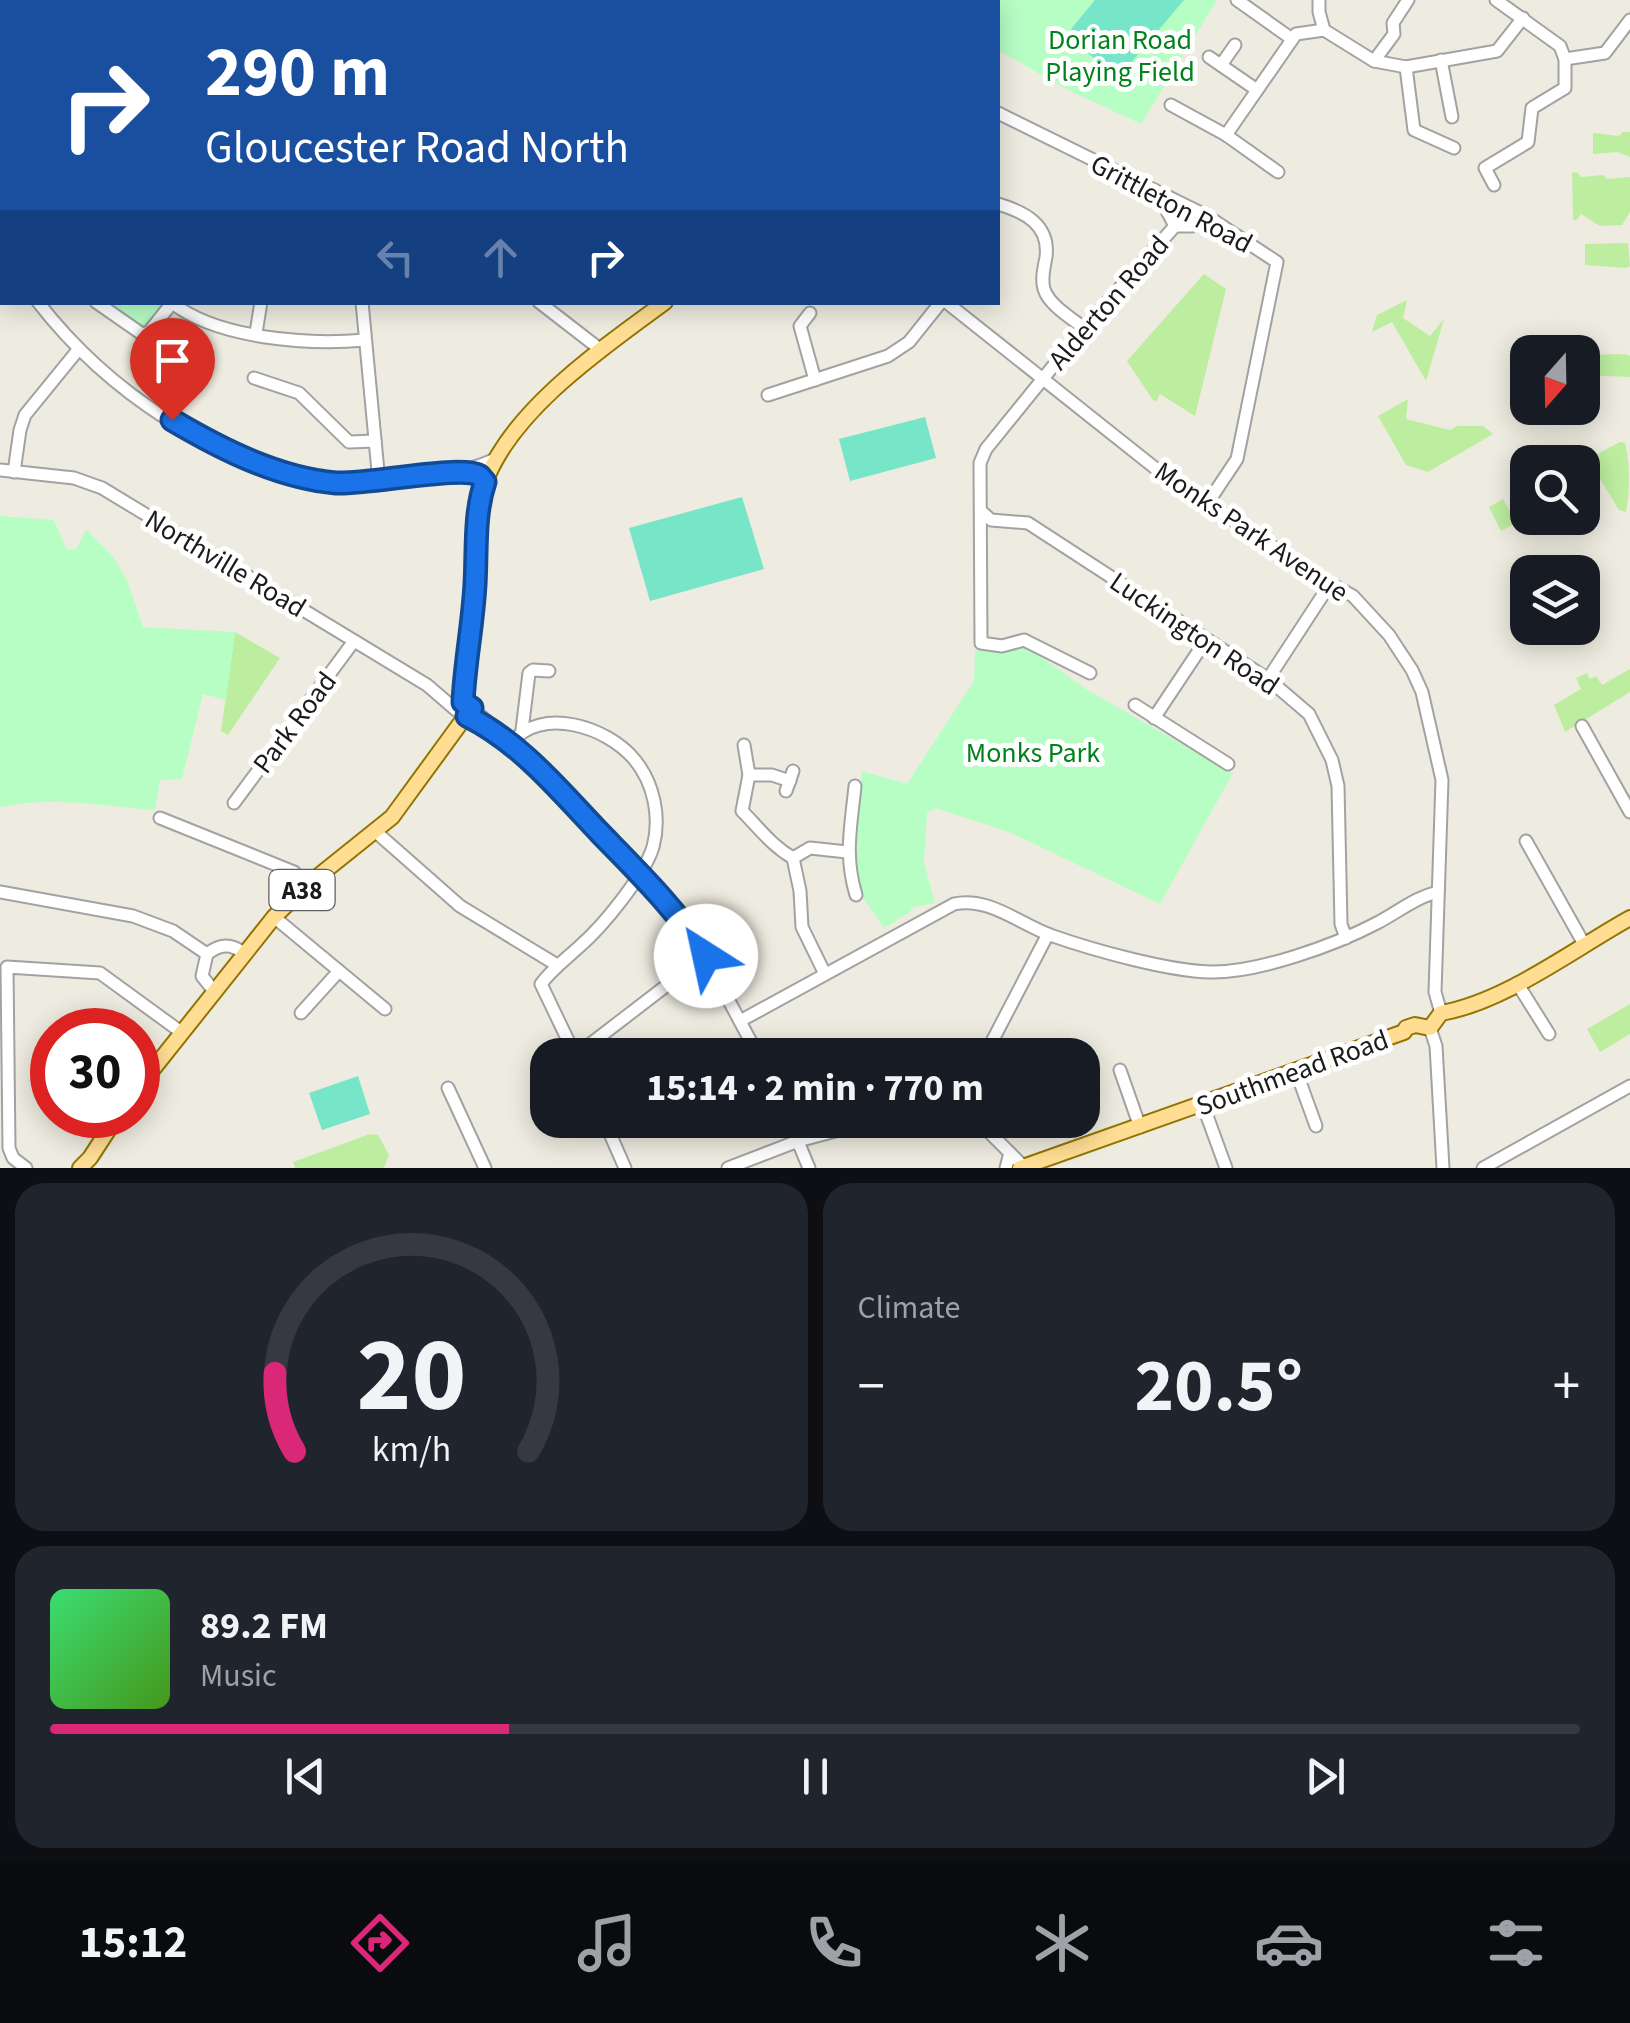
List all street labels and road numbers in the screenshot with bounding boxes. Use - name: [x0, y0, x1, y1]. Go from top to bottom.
- street label: Grittleton Road: [1083, 144, 1260, 263]
- street label: Alderton Road: [1039, 227, 1179, 379]
- street label: Monks Park Avenue: [1146, 452, 1356, 612]
- street label: Northville Road: [137, 500, 314, 628]
- street label: Luckington Road: [1102, 562, 1287, 705]
- street label: Park Road: [243, 663, 346, 782]
- road number: A38: [270, 870, 334, 910]
- street label: Southmead Road: [1191, 1020, 1394, 1126]

